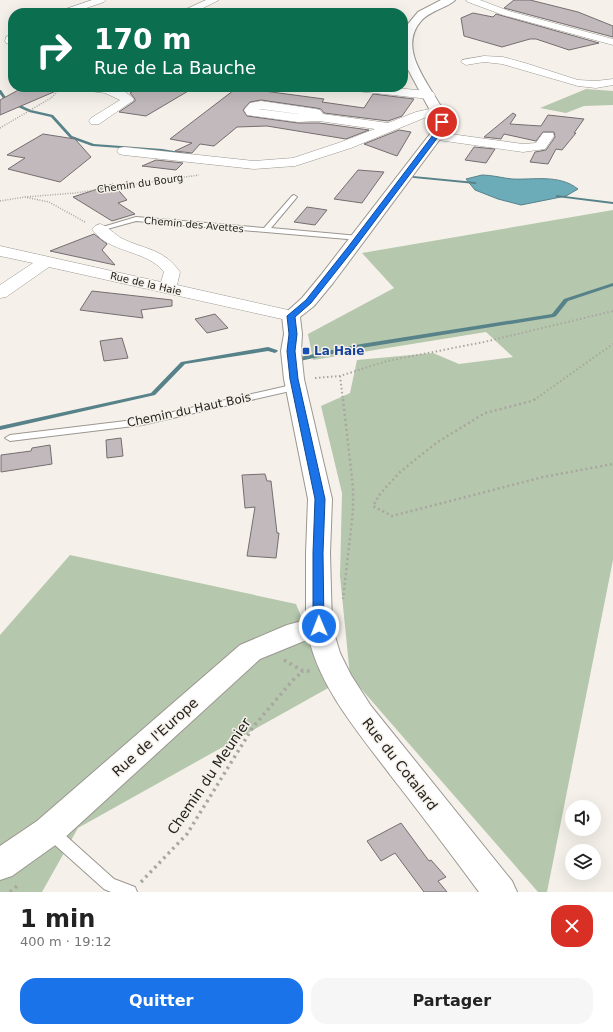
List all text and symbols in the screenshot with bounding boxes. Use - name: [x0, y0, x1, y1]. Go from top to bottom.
- text: 170 m: [94, 23, 191, 56]
- icon: right: [28, 24, 80, 76]
- text: Rue de La Bauche: [94, 57, 256, 78]
- pin: [425, 105, 459, 139]
- icon: arrive: [431, 111, 453, 133]
- street label: Chemin du Bourg: [96, 172, 184, 195]
- street label: Chemin des Avettes: [144, 215, 244, 234]
- street label: Rue de la Haie: [109, 270, 182, 297]
- place label: La Haie: [314, 344, 364, 358]
- marker: La Haie: [301, 346, 311, 356]
- street label: Chemin du Haut Bois: [126, 390, 252, 430]
- position arrow: [298, 605, 340, 647]
- street label: Rue de l'Europe: [109, 694, 201, 780]
- street label: Chemin du Meunier: [164, 715, 254, 837]
- street label: Rue du Cotalard: [359, 715, 441, 813]
- map controls: [565, 800, 601, 880]
- button: sound: [565, 800, 601, 836]
- button: layers: [565, 844, 601, 880]
- text: 1 min: [20, 905, 95, 933]
- button: close: [551, 905, 593, 947]
- text: 400 m · 19:12: [20, 934, 111, 949]
- button: Quitter: [20, 978, 303, 1024]
- button: Partager: [311, 978, 593, 1024]

